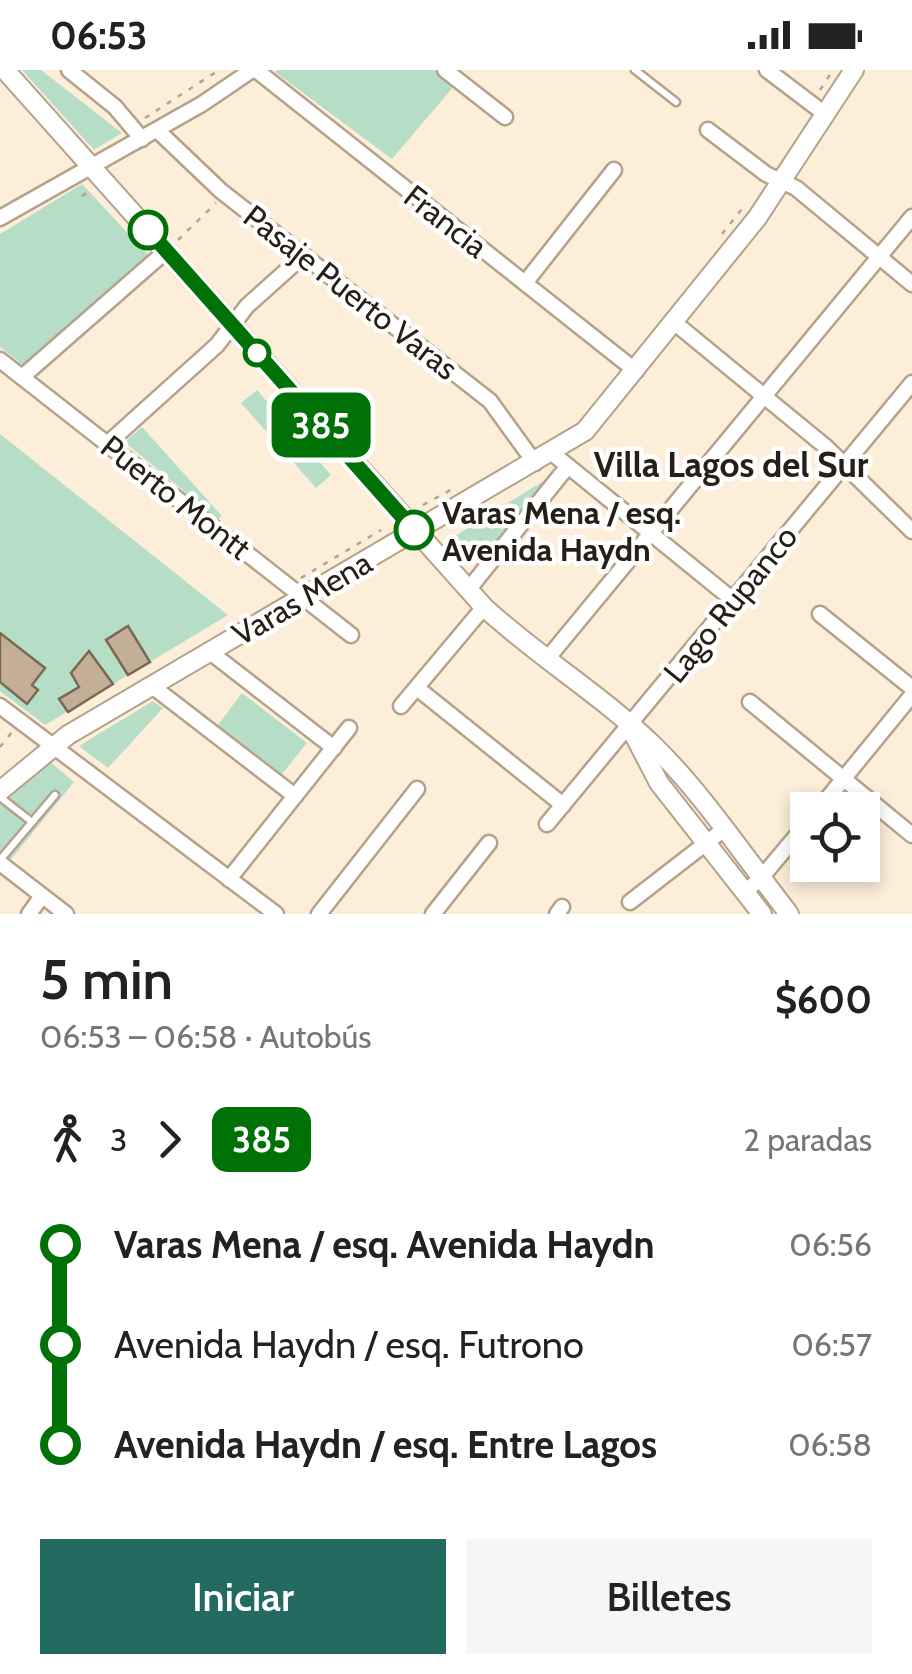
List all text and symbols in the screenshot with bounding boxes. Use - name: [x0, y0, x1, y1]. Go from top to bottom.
- text: 06:53: [50, 12, 148, 59]
- street label: Francia: [397, 176, 496, 266]
- street label: Pasaje Puerto Varas: [236, 196, 466, 388]
- unlabelled marker: [129, 211, 167, 249]
- unlabelled marker: [244, 340, 270, 366]
- line badge: 385: [264, 392, 378, 458]
- text: 385: [292, 404, 350, 447]
- street label: Puerto Montt: [93, 426, 259, 568]
- district label: Villa Lagos del Sur: [594, 443, 869, 486]
- place label: Varas Mena / esq. Avenida Haydn: [442, 493, 681, 569]
- marker: Varas Mena / esq. Avenida Haydn: [395, 511, 433, 549]
- street label: Lago Rupanco: [655, 518, 805, 690]
- street label: Varas Mena: [225, 542, 379, 654]
- map controls: [790, 792, 880, 882]
- button: locate: [790, 792, 880, 882]
- text: 5 min: [40, 946, 173, 1013]
- text: $600: [775, 976, 872, 1023]
- text: 06:53 – 06:58 · Autobús: [40, 1017, 372, 1056]
- icon: walk: [40, 1112, 95, 1167]
- icon: forward: [142, 1112, 197, 1167]
- text: 385: [232, 1118, 291, 1161]
- text: 3: [110, 1120, 127, 1159]
- text: 2 paradas: [743, 1120, 872, 1159]
- text: Varas Mena / esq. Avenida Haydn: [114, 1221, 654, 1268]
- text: 06:56: [789, 1225, 872, 1264]
- text: Avenida Haydn / esq. Futrono: [114, 1321, 584, 1368]
- text: 06:57: [791, 1325, 872, 1364]
- text: Avenida Haydn / esq. Entre Lagos: [114, 1421, 657, 1468]
- text: 06:58: [788, 1425, 872, 1464]
- button: Iniciar: [40, 1539, 446, 1654]
- button: Billetes: [466, 1539, 872, 1654]

